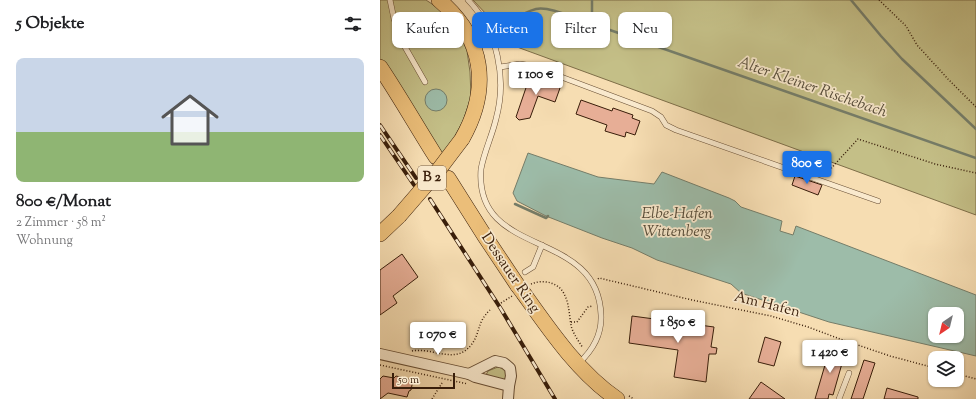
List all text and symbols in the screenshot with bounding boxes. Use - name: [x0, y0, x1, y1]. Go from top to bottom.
- text: 5 Objekte: [16, 12, 85, 36]
- chip: Kaufen: [392, 12, 464, 48]
- chip: Mieten: [472, 12, 543, 48]
- chip: Filter: [551, 12, 610, 48]
- chip: Neu: [618, 12, 672, 48]
- icon: filters: [342, 13, 364, 35]
- water label: Alter Kleiner Rischebach: [734, 52, 890, 124]
- pin: 1 100 €: [499, 62, 573, 96]
- text: 1 100 €: [518, 66, 554, 84]
- icon: home: [154, 84, 226, 156]
- pin: 800 €: [779, 151, 835, 185]
- text: 800 €: [791, 155, 823, 173]
- road number: B 2: [418, 166, 446, 190]
- text: 800 €/Monat: [16, 190, 111, 214]
- water label: Elbe-Hafen Wittenberg: [641, 203, 713, 244]
- text: 2 Zimmer · 58 m²: [16, 214, 106, 232]
- street label: Dessauer Ring: [475, 229, 545, 317]
- text: Wohnung: [16, 232, 73, 250]
- street label: Am Hafen: [732, 287, 802, 323]
- north arrow: [928, 307, 964, 343]
- map controls: [928, 307, 964, 387]
- pin: 1 850 €: [641, 310, 715, 344]
- text: 1 850 €: [660, 314, 696, 332]
- pin: 1 070 €: [401, 322, 475, 356]
- text: 1 070 €: [419, 326, 457, 344]
- pin: 1 420 €: [793, 340, 867, 374]
- text: 1 420 €: [811, 344, 849, 362]
- button: layers: [928, 351, 964, 387]
- scale bar: [392, 371, 455, 390]
- text: 50 m: [398, 372, 419, 388]

